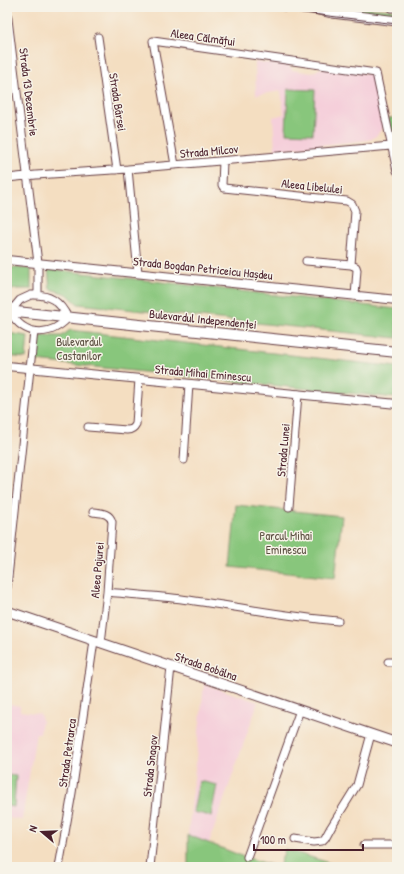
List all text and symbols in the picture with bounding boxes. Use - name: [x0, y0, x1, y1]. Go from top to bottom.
- street label: Aleea Călmățui: [170, 24, 236, 50]
- street label: Strada 13 Decembrie: [15, 47, 43, 137]
- street label: Strada Bârsei: [105, 72, 131, 132]
- street label: Strada Milcov: [179, 140, 239, 162]
- street label: Aleea Libelulei: [280, 174, 344, 198]
- street label: Strada Bogdan Petriceicu Hașdeu: [132, 252, 274, 284]
- street label: Bulevardul Independenței: [148, 305, 258, 333]
- park label: Bulevardul Castanilor: [56, 333, 103, 364]
- street label: Strada Mihai Eminescu: [154, 360, 252, 386]
- street label: Strada Lunei: [272, 423, 294, 477]
- park label: Parcul Mihai Eminescu: [260, 527, 312, 558]
- street label: Aleea Pajurei: [86, 541, 108, 599]
- street label: Strada Bobâlna: [173, 647, 240, 685]
- street label: Strada Petrarca: [54, 717, 80, 788]
- street label: Strada Snagov: [138, 734, 162, 798]
- north arrow: [22, 812, 62, 852]
- text: N: [25, 824, 40, 834]
- scale bar: [254, 826, 363, 852]
- text: 100 m: [260, 831, 286, 848]

